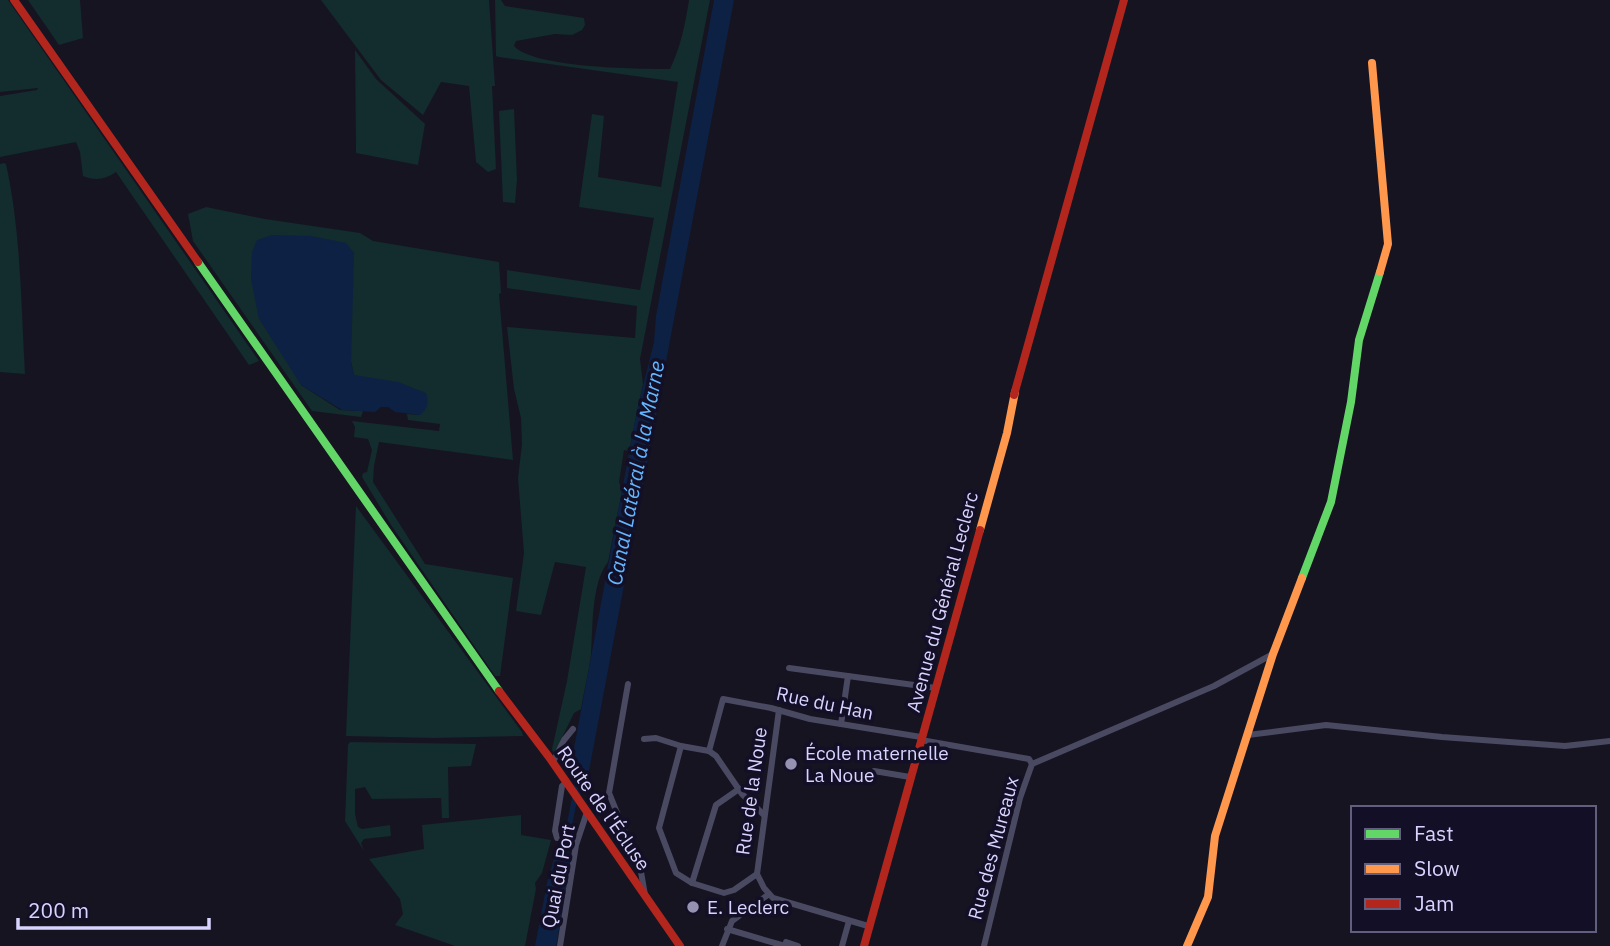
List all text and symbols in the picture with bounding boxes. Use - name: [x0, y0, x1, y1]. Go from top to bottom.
- water label: Canal Latéral à la Marne: [600, 358, 671, 587]
- street label: Avenue du Général Leclerc: [901, 489, 983, 715]
- street label: Rue du Han: [774, 681, 876, 725]
- street label: Rue de la Noue: [730, 726, 772, 856]
- street label: Route de l'Écluse: [552, 741, 656, 875]
- place label: École maternelle La Noue: [805, 741, 949, 787]
- marker: École maternelle La Noue: [783, 756, 799, 772]
- street label: Rue des Mureaux: [962, 773, 1024, 922]
- legend: [1351, 806, 1596, 932]
- text: Fast: [1414, 819, 1454, 847]
- street label: Quai du Port: [536, 822, 580, 930]
- text: Slow: [1414, 854, 1460, 882]
- scale bar: [18, 886, 208, 930]
- text: Jam: [1414, 889, 1454, 917]
- place label: E. Leclerc: [707, 895, 790, 919]
- text: 200 m: [28, 896, 89, 924]
- marker: E. Leclerc: [685, 899, 701, 915]

